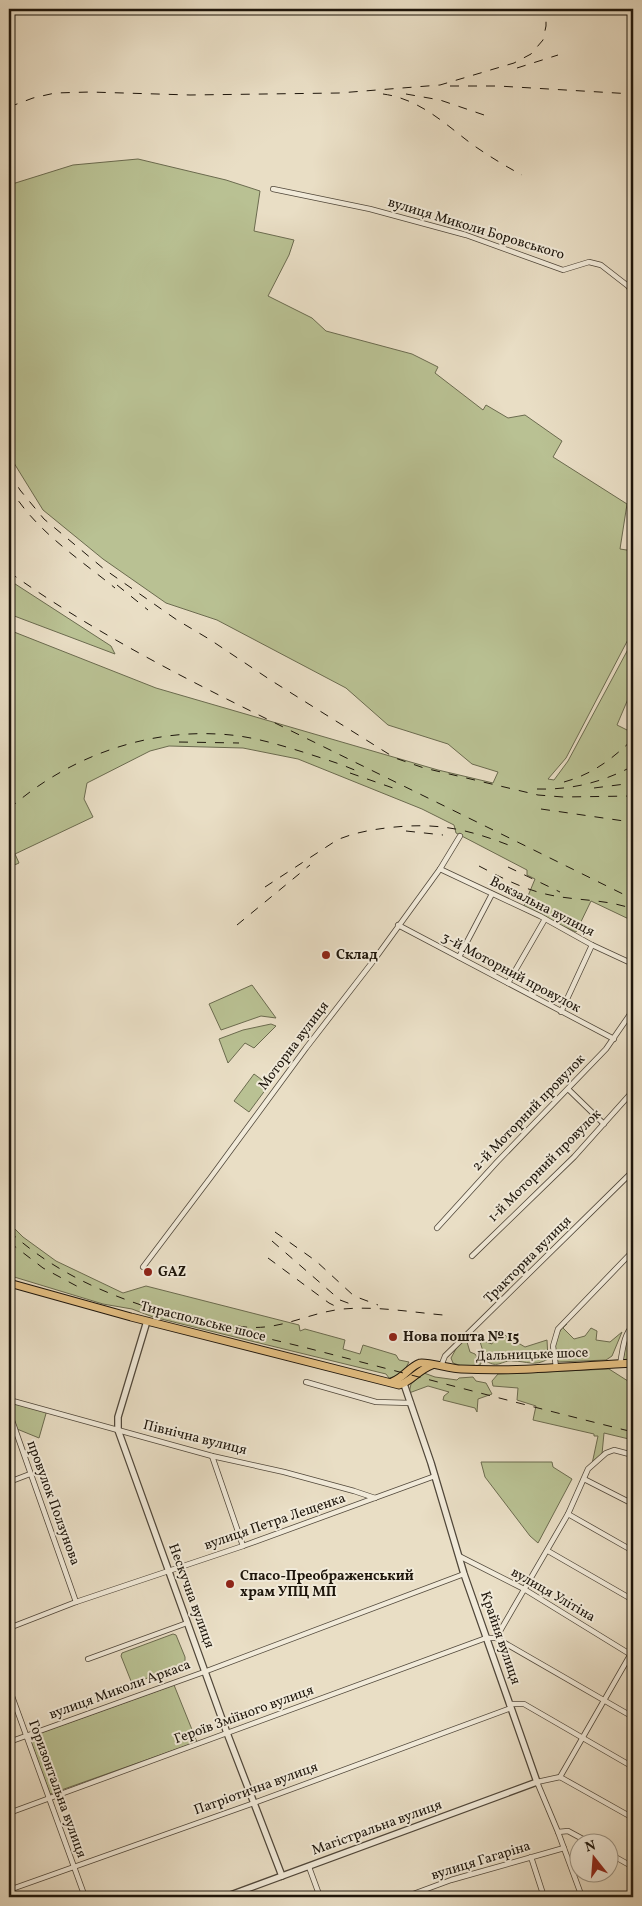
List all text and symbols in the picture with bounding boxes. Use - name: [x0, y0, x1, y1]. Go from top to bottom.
- street label: вулиця Миколи Боровського: [385, 193, 567, 265]
- street label: Вокзальна вулиця: [486, 872, 598, 942]
- street label: 3-й Моторний провулок: [438, 928, 584, 1018]
- place label: Склад: [336, 946, 378, 965]
- marker: Склад: [320, 949, 332, 961]
- street label: Моторна вулиця: [254, 998, 334, 1094]
- street label: 2-й Моторний провулок: [468, 1050, 590, 1176]
- street label: 1-й Моторний провулок: [484, 1105, 606, 1227]
- street label: Тракторна вулиця: [480, 1212, 576, 1308]
- place label: GAZ: [158, 1263, 186, 1282]
- marker: GAZ: [142, 1266, 154, 1278]
- street label: Тираспольське шосе: [138, 1297, 268, 1347]
- place label: Нова пошта № 15: [403, 1328, 520, 1347]
- marker: Нова пошта № 15: [387, 1331, 399, 1343]
- street label: Дальницьке шосе: [475, 1344, 589, 1366]
- street label: Північна вулиця: [141, 1416, 249, 1460]
- street label: провулок Ползунова: [22, 1438, 84, 1568]
- street label: вулиця Петра Лещенка: [202, 1489, 348, 1555]
- street label: Нескучна вулиця: [163, 1541, 219, 1651]
- street label: вулиця Улітіна: [507, 1563, 599, 1627]
- place label: Спасо-Преображенський храм УПЦ МП: [240, 1567, 414, 1602]
- marker: Спасо-Преображенський храм УПЦ МП: [224, 1578, 236, 1590]
- street label: Крайня вулиця: [475, 1589, 525, 1687]
- street label: вулиця Миколи Аркаса: [47, 1656, 193, 1724]
- street label: Героїв Зміїного вулиця: [172, 1681, 316, 1749]
- street label: Горизонтальна вулиця: [23, 1717, 91, 1861]
- street label: Патріотична вулиця: [191, 1758, 321, 1820]
- street label: Магістральна вулиця: [309, 1796, 445, 1860]
- north arrow: [570, 1834, 620, 1884]
- text: N: [583, 1836, 598, 1858]
- street label: вулиця Гагаріна: [429, 1837, 533, 1885]

